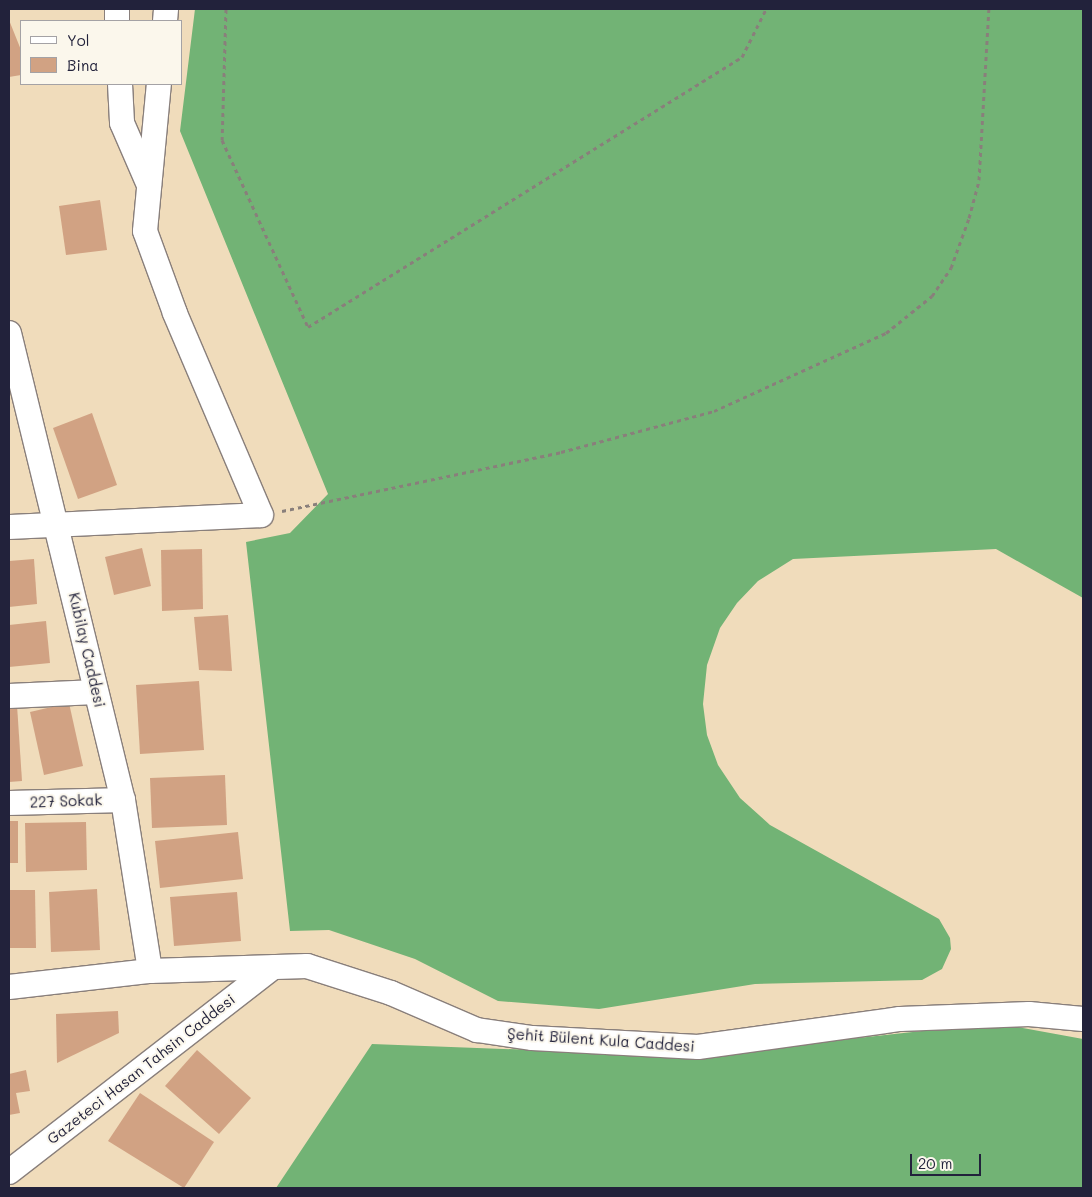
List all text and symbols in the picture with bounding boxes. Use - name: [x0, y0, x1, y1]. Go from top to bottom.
- legend: [20, 20, 182, 85]
- text: Yol: [67, 30, 90, 50]
- text: Bina: [67, 55, 99, 75]
- street label: Kubilay Caddesi: [65, 591, 109, 709]
- street label: 227 Sokak: [29, 791, 103, 811]
- street label: Gazeteci Hasan Tahsin Caddesi: [44, 990, 238, 1148]
- street label: Şehit Bülent Kula Caddesi: [507, 1024, 695, 1056]
- scale bar: [912, 1144, 983, 1176]
- text: 20 m: [918, 1153, 952, 1173]

